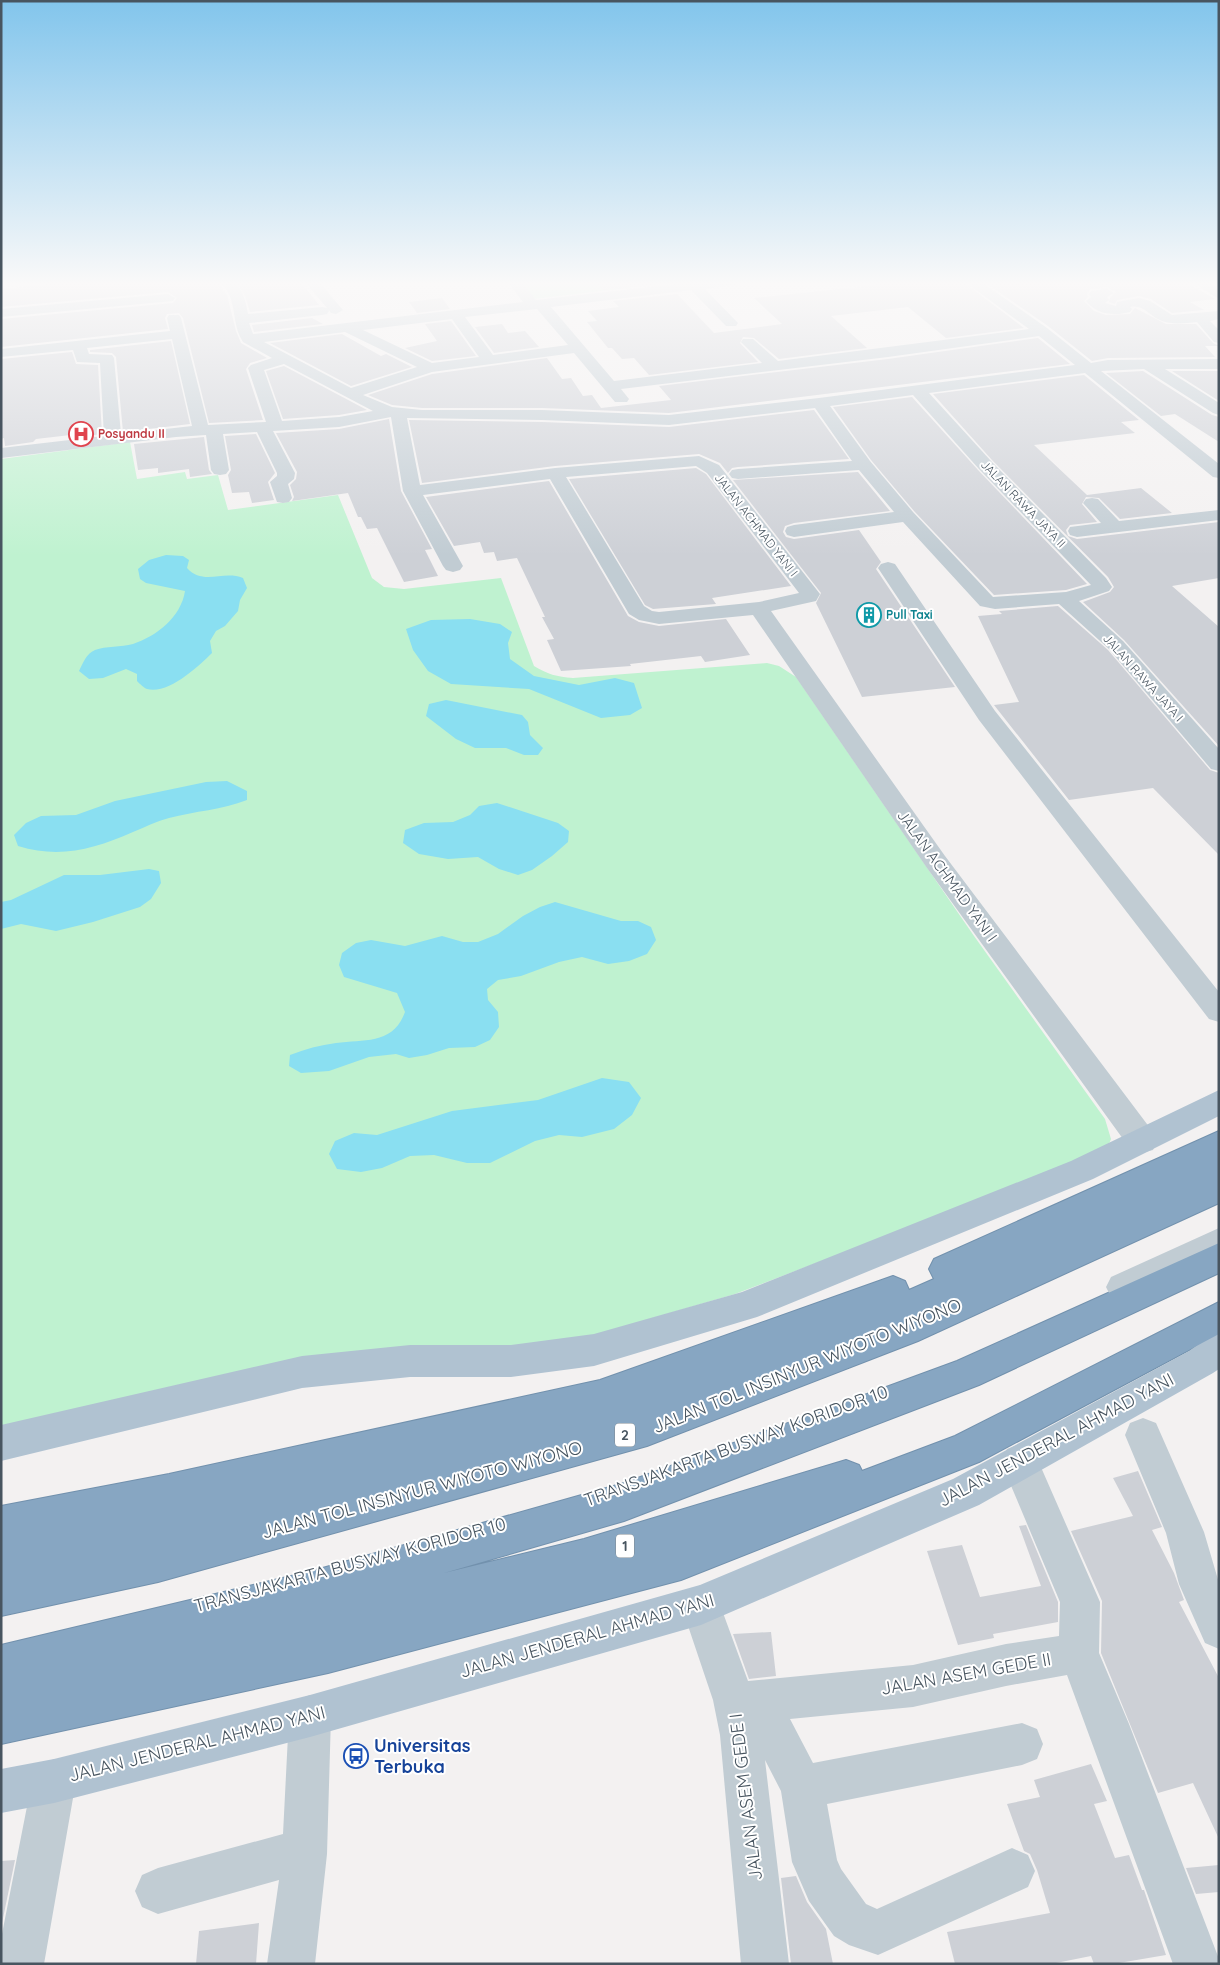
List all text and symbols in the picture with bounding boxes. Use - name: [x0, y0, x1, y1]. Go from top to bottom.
- hospital icon: Posyandu II: [68, 421, 94, 447]
- place label: Posyandu II: [98, 426, 165, 441]
- street label: JALAN RAWA JAYA II: [978, 457, 1069, 550]
- street label: JALAN ACHMAD YANI I: [712, 470, 801, 579]
- building icon: Pull Taxi: [856, 602, 882, 628]
- place label: Pull Taxi: [886, 607, 933, 622]
- street label: JALAN RAWA JAYA I: [1100, 631, 1187, 725]
- street label: JALAN ACHMAD YANI I: [893, 806, 1002, 945]
- street label: JALAN TOL INSINYUR WIYOTO WIYONO: [649, 1293, 965, 1438]
- street label: JALAN JENDERAL AHMAD YANI: [934, 1368, 1177, 1512]
- street label: TRANSJAKARTA BUSWAY KORIDOR 10: [581, 1380, 891, 1511]
- road number: 2: [615, 1424, 635, 1446]
- street label: JALAN TOL INSINYUR WIYOTO WIYONO: [259, 1436, 585, 1543]
- street label: TRANSJAKARTA BUSWAY KORIDOR 10: [191, 1512, 508, 1617]
- road number: 1: [616, 1534, 634, 1558]
- street label: JALAN JENDERAL AHMAD YANI: [457, 1588, 717, 1683]
- street label: JALAN ASEM GEDE II: [879, 1647, 1053, 1700]
- street label: JALAN JENDERAL AHMAD YANI: [66, 1700, 327, 1787]
- street label: JALAN ASEM GEDE I: [724, 1712, 767, 1882]
- place label: Universitas Terbuka: [374, 1734, 471, 1778]
- bus stop icon: Universitas Terbuka: [343, 1743, 369, 1769]

